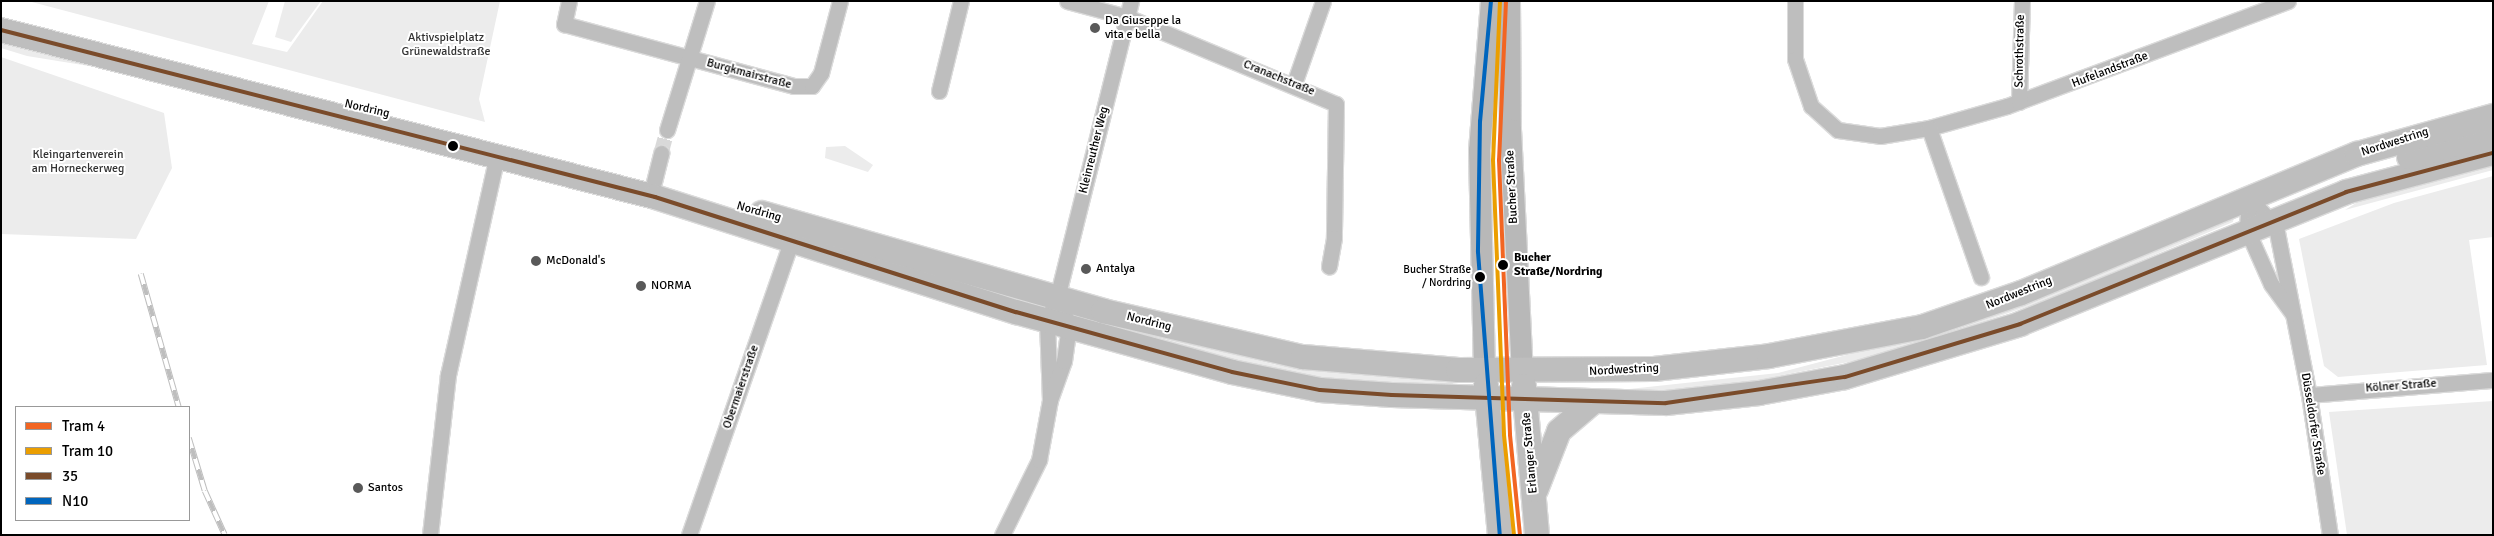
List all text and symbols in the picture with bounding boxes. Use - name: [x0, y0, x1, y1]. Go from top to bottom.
- place label: Da Giuseppe la vita e bella: [1105, 14, 1181, 42]
- street label: Schrothstraße: [2012, 14, 2028, 88]
- marker: Da Giuseppe la vita e bella: [1089, 22, 1101, 34]
- park label: Aktivspielplatz Grünewaldstraße: [402, 31, 490, 59]
- street label: Hufelandstraße: [2070, 49, 2150, 91]
- street label: Burgkmairstraße: [705, 56, 793, 92]
- street label: Cranachstraße: [1241, 57, 1317, 99]
- street label: Nordring: [343, 97, 391, 121]
- street label: Kleinreuther Weg: [1076, 105, 1112, 195]
- street label: Nordwestring: [2360, 124, 2430, 160]
- unlabelled marker: [448, 141, 458, 151]
- park label: Kleingartenverein am Horneckerweg: [32, 148, 124, 176]
- street label: Bucher Straße: [1503, 150, 1521, 224]
- street label: Nordring: [735, 199, 783, 225]
- place label: Bucher Straße/Nordring: [1514, 251, 1603, 279]
- place label: McDonald's: [546, 254, 606, 268]
- marker: McDonald's: [530, 255, 542, 267]
- marker: Bucher Straße/Nordring: [1496, 258, 1510, 272]
- place label: Antalya: [1096, 262, 1135, 276]
- marker: Antalya: [1080, 263, 1092, 275]
- place label: Bucher Straße / Nordring: [1403, 264, 1471, 290]
- marker: Bucher Straße / Nordring: [1475, 272, 1485, 282]
- street label: Nordwestring: [1984, 273, 2054, 313]
- place label: NORMA: [651, 279, 691, 293]
- marker: NORMA: [635, 280, 647, 292]
- street label: Nordring: [1125, 309, 1173, 335]
- street label: Obermaierstraße: [720, 343, 762, 431]
- street label: Nordwestring: [1589, 361, 1659, 379]
- street label: Düsseldorfer Straße: [2298, 372, 2328, 476]
- street label: Kölner Straße: [2365, 376, 2437, 396]
- legend: [15, 406, 190, 521]
- street label: Erlanger Straße: [1519, 412, 1541, 494]
- text: Tram 4: [62, 417, 105, 435]
- text: Tram 10: [62, 442, 113, 460]
- text: 35: [62, 467, 78, 485]
- place label: Santos: [368, 481, 403, 495]
- marker: Santos: [352, 482, 364, 494]
- text: N10: [62, 492, 88, 510]

